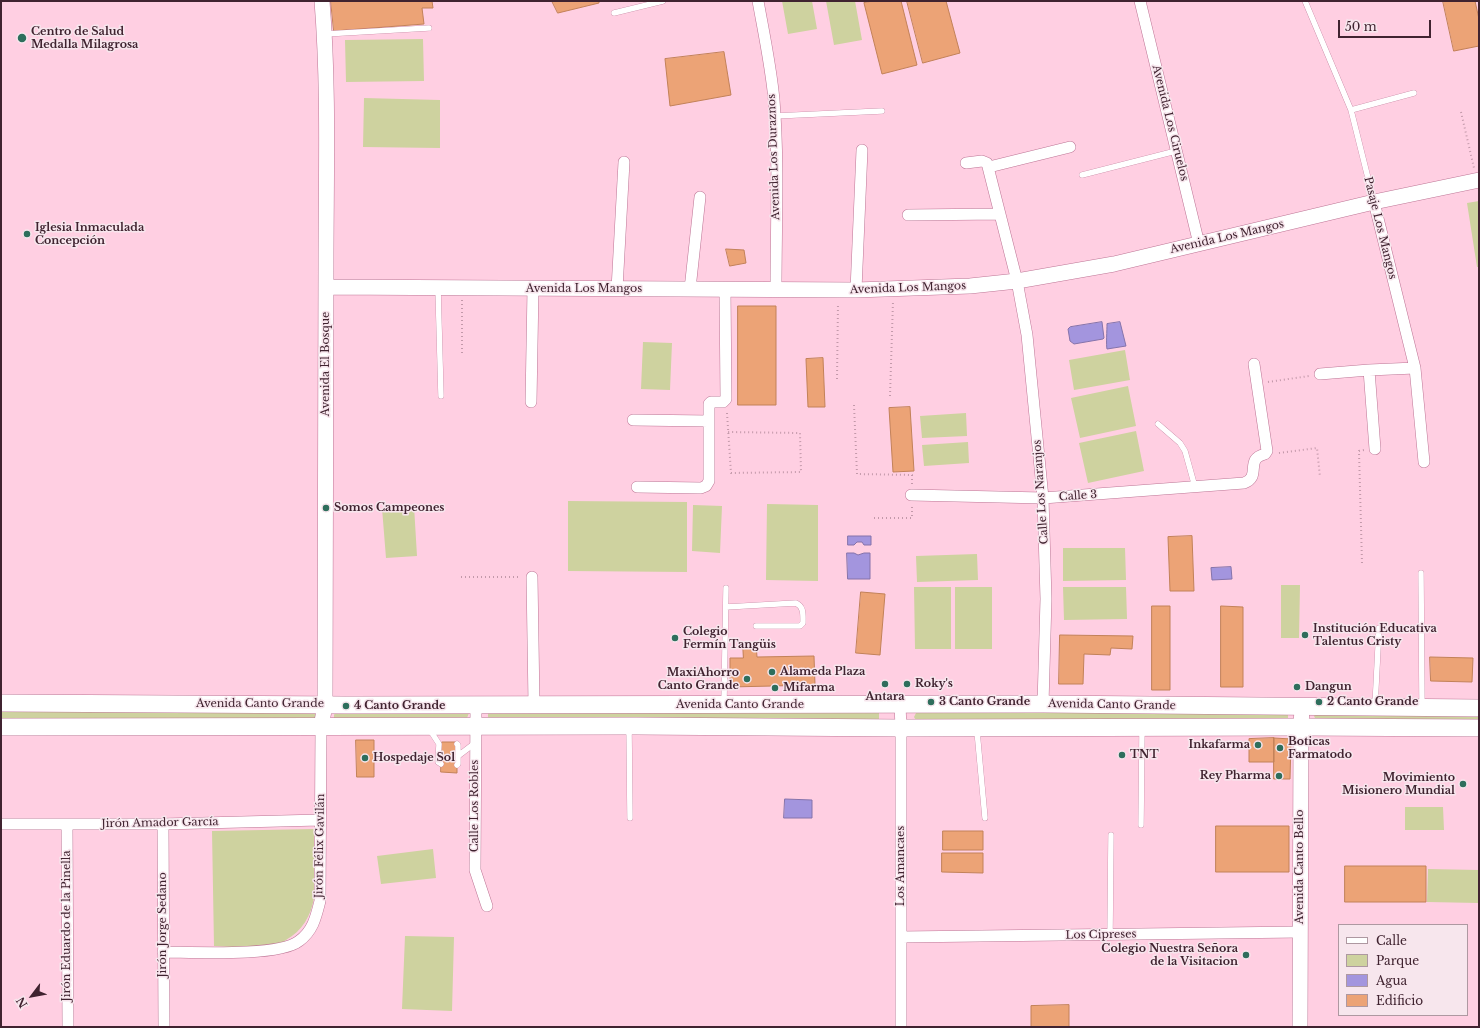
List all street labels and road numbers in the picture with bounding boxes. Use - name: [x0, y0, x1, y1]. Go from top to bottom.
- street label: Avenida Los Ciruelos: [1149, 64, 1191, 182]
- street label: Avenida Los Duraznos: [765, 94, 783, 220]
- street label: Pasaje Los Mangos: [1361, 175, 1399, 281]
- street label: Avenida Los Mangos: [1169, 217, 1285, 257]
- street label: Avenida Los Mangos: [850, 279, 966, 297]
- street label: Avenida Los Mangos: [526, 282, 642, 296]
- street label: Avenida El Bosque: [319, 312, 333, 416]
- street label: Calle Los Naranjos: [1031, 439, 1051, 545]
- street label: Calle 3: [1058, 488, 1098, 504]
- street label: Avenida Canto Grande: [196, 697, 324, 711]
- street label: Avenida Canto Grande: [1048, 697, 1176, 713]
- street label: Avenida Canto Grande: [676, 698, 804, 712]
- street label: Calle Los Robles: [468, 760, 482, 852]
- street label: Jirón Félix Gavilán: [312, 794, 328, 898]
- street label: Avenida Canto Bello: [1293, 810, 1307, 924]
- street label: Jirón Amador García: [101, 815, 219, 831]
- street label: Los Amancaes: [894, 826, 908, 906]
- street label: Jirón Eduardo de la Pinella: [60, 851, 74, 1001]
- street label: Jirón Jorge Sedano: [156, 872, 170, 978]
- street label: Los Cipreses: [1065, 928, 1137, 942]

